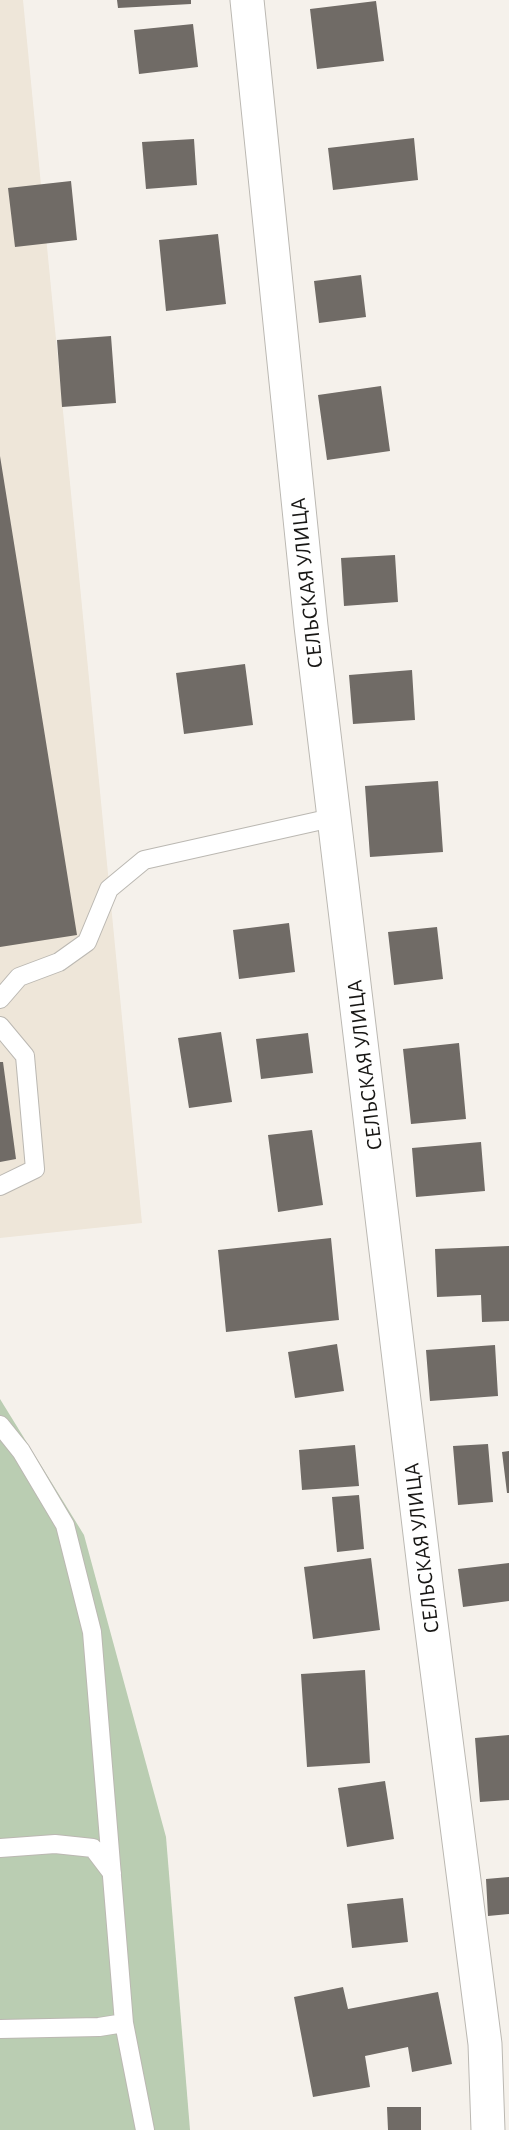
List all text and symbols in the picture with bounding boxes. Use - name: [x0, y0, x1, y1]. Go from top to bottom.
- street label: СЕЛЬСКАЯ УЛИЦА: [285, 496, 329, 670]
- street label: СЕЛЬСКАЯ УЛИЦА: [341, 978, 389, 1152]
- street label: СЕЛЬСКАЯ УЛИЦА: [398, 1461, 446, 1635]

